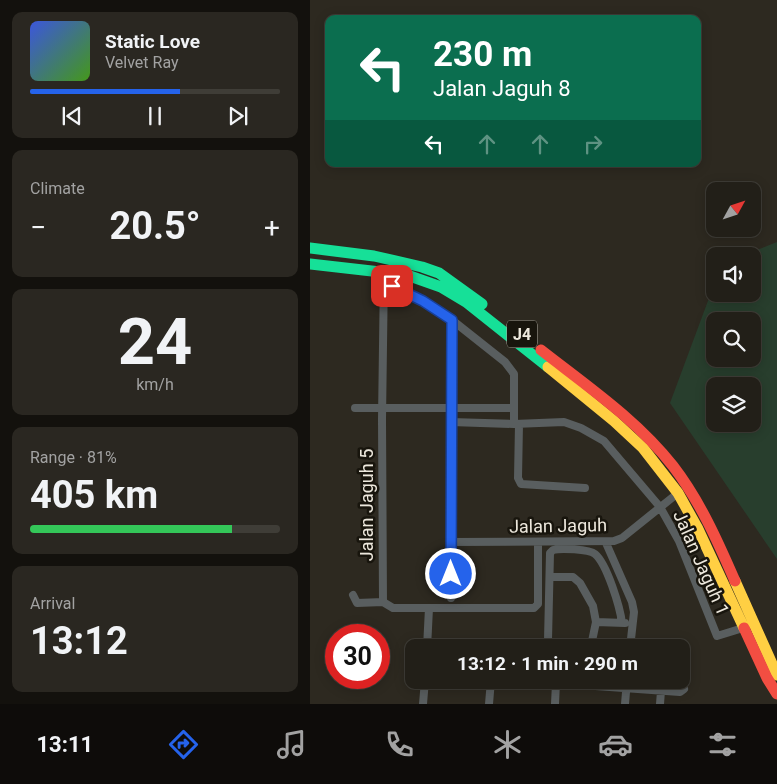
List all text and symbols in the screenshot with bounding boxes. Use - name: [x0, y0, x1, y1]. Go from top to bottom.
- text: Static Love: [105, 30, 200, 53]
- text: 230 m: [433, 34, 532, 75]
- icon: left: [350, 35, 415, 100]
- text: Velvet Ray: [105, 53, 179, 72]
- text: Jalan Jaguh 8: [433, 76, 571, 101]
- icon: previous: [58, 102, 86, 130]
- icon: pause: [141, 102, 169, 130]
- icon: next: [224, 102, 252, 130]
- icon: left: [420, 130, 448, 158]
- icon: ahead: [473, 130, 501, 158]
- icon: ahead: [526, 130, 554, 158]
- icon: right: [579, 130, 607, 158]
- text: Climate: [30, 179, 85, 198]
- north arrow: [706, 182, 761, 238]
- map controls: [706, 182, 761, 432]
- text: 20.5°: [109, 204, 201, 248]
- text: −: [30, 211, 46, 244]
- text: +: [264, 211, 280, 244]
- button: sound: [706, 247, 761, 302]
- pin: [371, 265, 413, 307]
- icon: arrive: [378, 272, 406, 300]
- text: 24: [118, 304, 192, 380]
- button: search: [706, 312, 761, 367]
- road number: J4: [507, 320, 537, 348]
- text: km/h: [136, 375, 174, 394]
- button: layers: [706, 377, 761, 432]
- text: Range · 81%: [30, 448, 117, 467]
- street label: Jalan Jaguh 5: [356, 449, 377, 561]
- text: 405 km: [30, 473, 158, 517]
- street label: Jalan Jaguh 1: [669, 507, 734, 618]
- street label: Jalan Jaguh: [509, 514, 607, 537]
- position arrow: [424, 547, 476, 599]
- text: Arrival: [30, 594, 75, 613]
- text: 13:12: [30, 619, 128, 663]
- speed limit sign: 30: [325, 624, 390, 689]
- text: 13:12 · 1 min · 290 m: [457, 652, 638, 675]
- icon: directions: [166, 727, 201, 762]
- icon: music: [274, 727, 309, 762]
- icon: phone: [382, 727, 417, 762]
- icon: climate: [490, 727, 525, 762]
- icon: car: [598, 727, 633, 762]
- icon: filters: [705, 727, 740, 762]
- text: 13:11: [36, 732, 93, 757]

